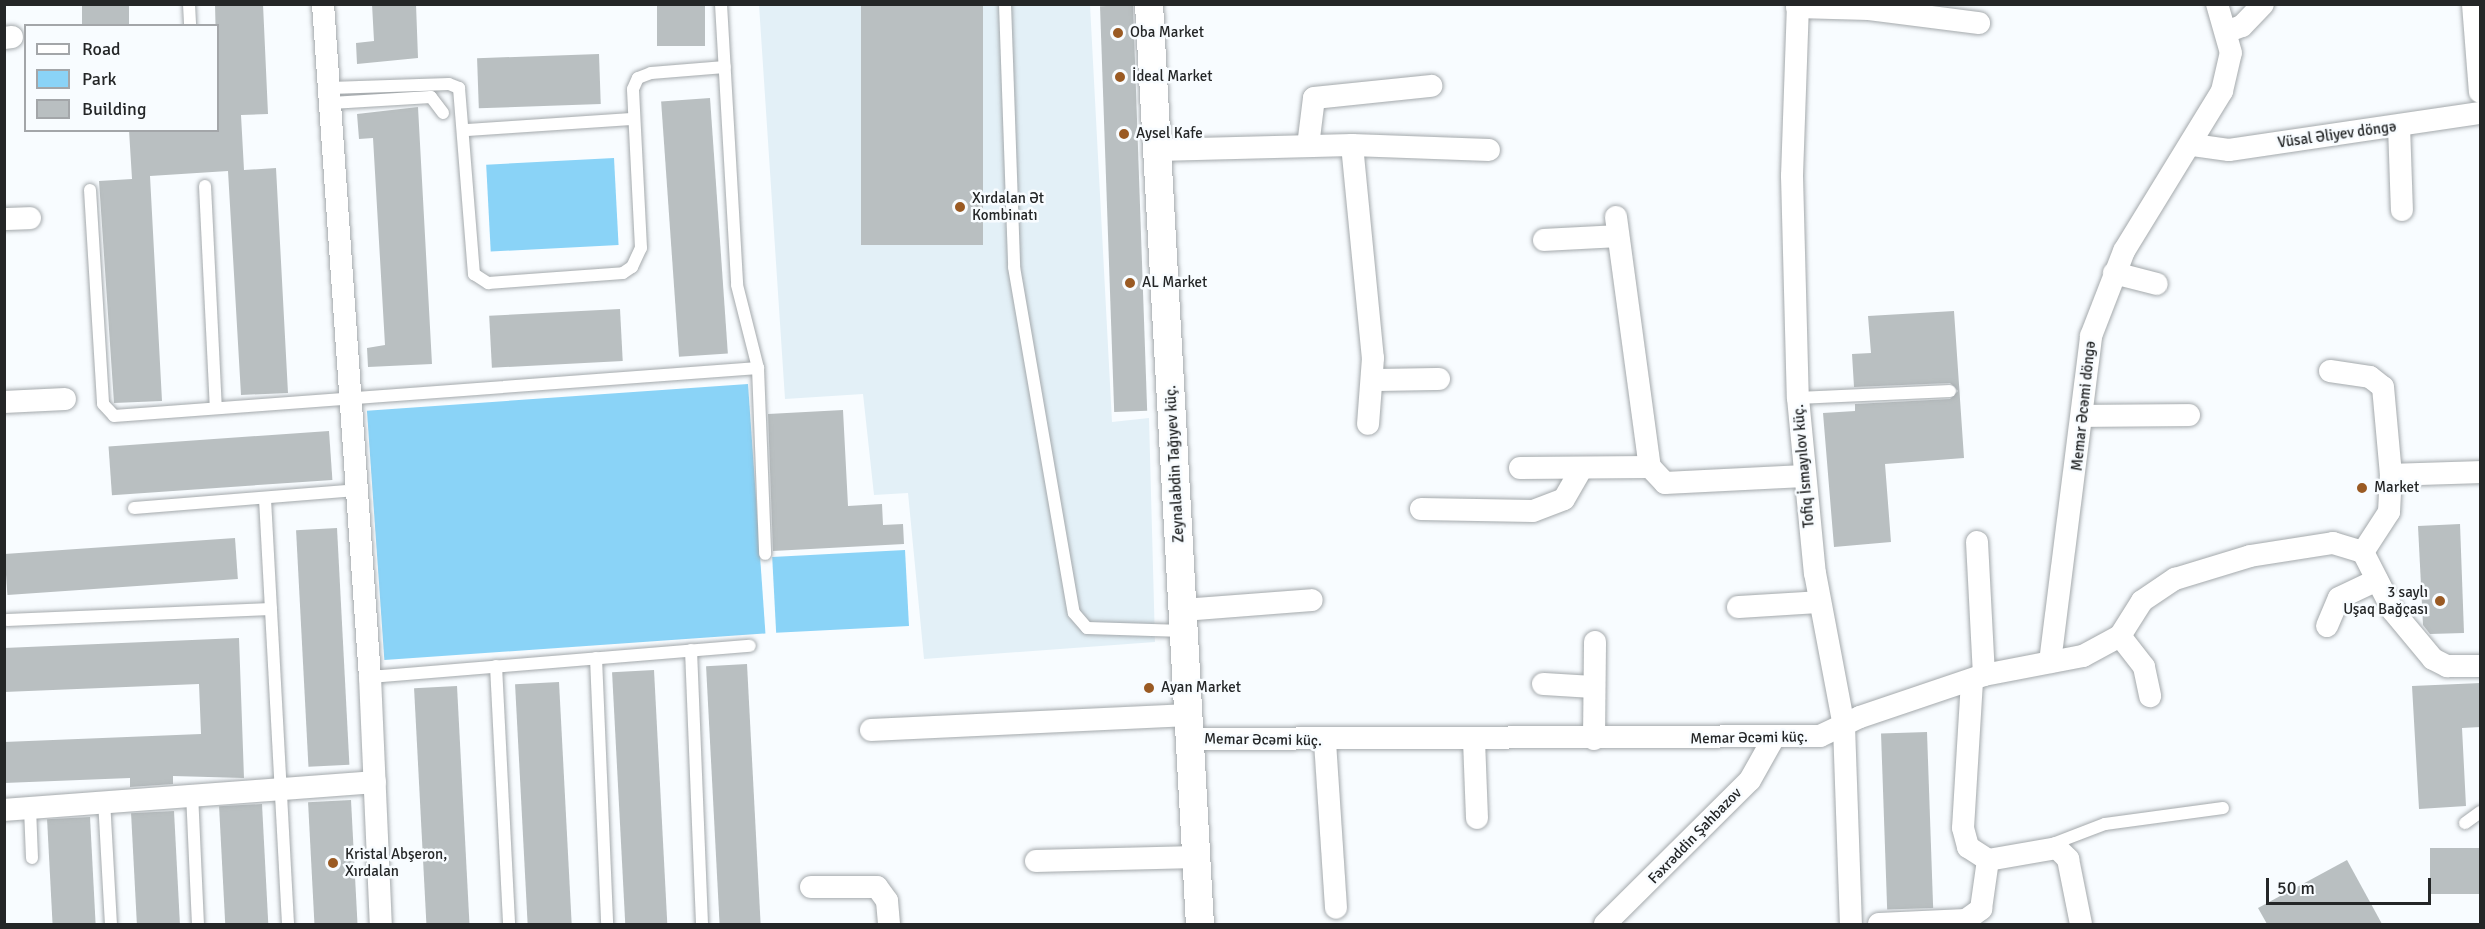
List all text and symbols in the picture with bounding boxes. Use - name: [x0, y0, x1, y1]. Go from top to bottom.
- legend: [24, 24, 219, 132]
- place label: Oba Market: [1130, 24, 1204, 42]
- marker: Oba Market: [1111, 26, 1125, 40]
- text: Road: [82, 38, 121, 60]
- text: Park: [82, 68, 117, 90]
- place label: İdeal Market: [1132, 68, 1212, 86]
- marker: İdeal Market: [1113, 70, 1127, 84]
- text: Building: [82, 98, 146, 120]
- street label: Vüsal Əliyev döngə: [2276, 118, 2398, 152]
- place label: Aysel Kafe: [1136, 125, 1203, 143]
- marker: Aysel Kafe: [1117, 127, 1131, 141]
- place label: Xırdalan Ət Kombinatı: [972, 189, 1044, 224]
- marker: Xırdalan Ət Kombinatı: [953, 200, 967, 214]
- place label: AL Market: [1142, 274, 1207, 292]
- marker: AL Market: [1123, 276, 1137, 290]
- street label: Memar Əcəmi döngə: [2068, 340, 2100, 472]
- street label: Zeynalabdin Tağıyev küç.: [1162, 385, 1188, 543]
- street label: Tofiq İsmayılov küç.: [1790, 404, 1818, 528]
- place label: Market: [2374, 479, 2419, 497]
- marker: Market: [2355, 481, 2369, 495]
- place label: 3 saylı Uşaq Bağçası: [2343, 583, 2428, 618]
- marker: 3 saylı Uşaq Bağçası: [2433, 594, 2447, 608]
- place label: Ayan Market: [1161, 679, 1241, 697]
- marker: Ayan Market: [1142, 681, 1156, 695]
- street label: Memar Əcəmi küç.: [1690, 728, 1808, 748]
- street label: Memar Əcəmi küç.: [1204, 730, 1322, 750]
- street label: Fəxrəddin Şahbazov: [1645, 784, 1745, 888]
- place label: Kristal Abşeron, Xırdalan: [345, 845, 447, 880]
- marker: Kristal Abşeron, Xırdalan: [326, 856, 340, 870]
- scale bar: [2269, 866, 2434, 904]
- text: 50 m: [2277, 877, 2315, 899]

